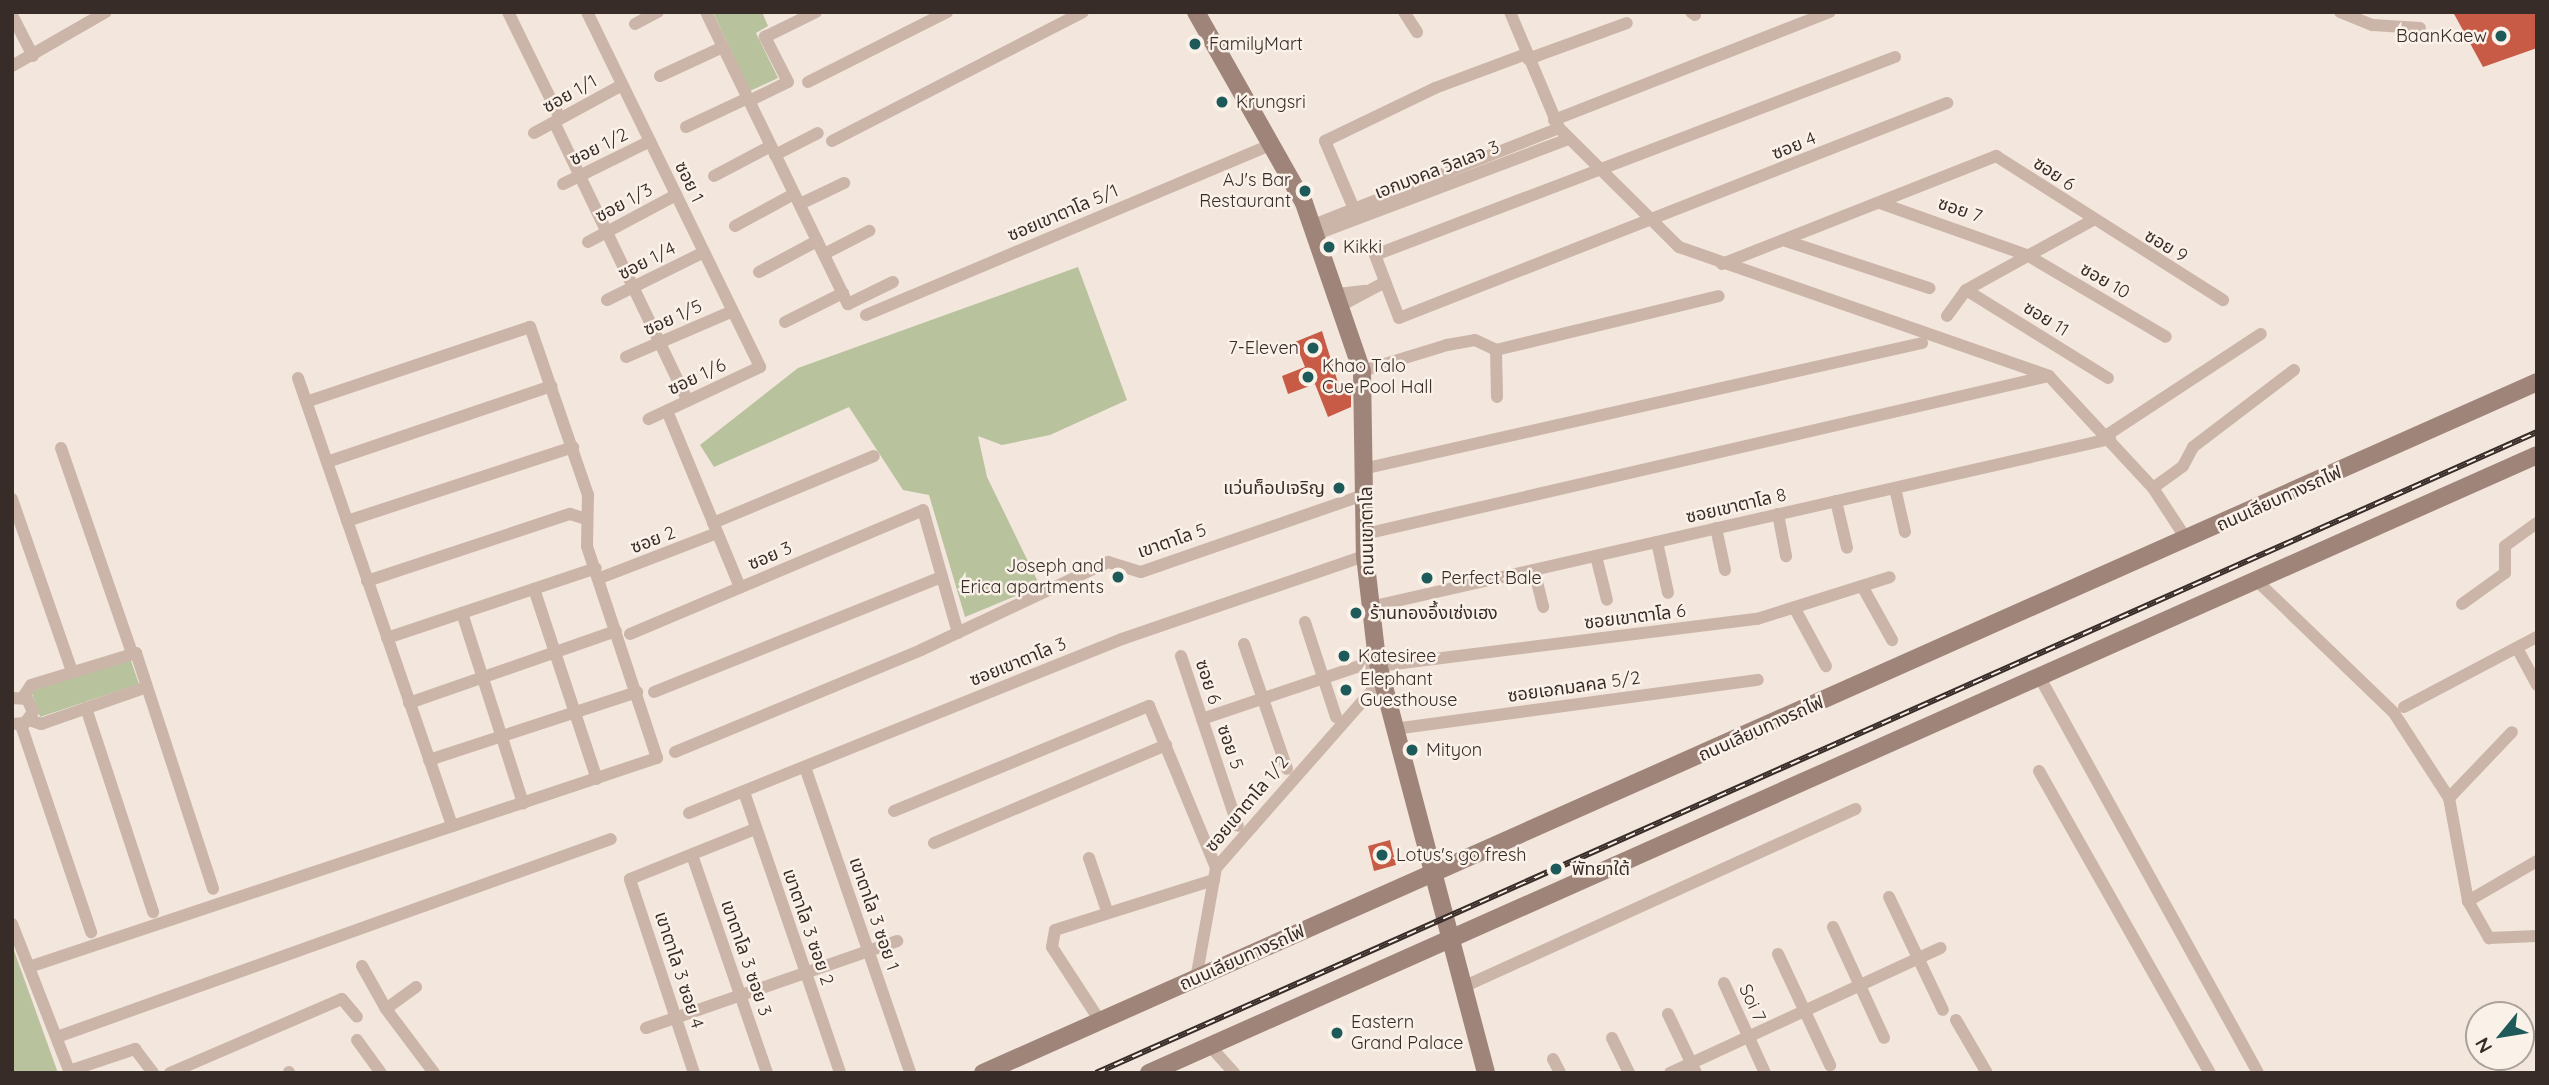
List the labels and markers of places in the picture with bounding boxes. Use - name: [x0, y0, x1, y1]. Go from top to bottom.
- place label: BaanKaew: [2396, 25, 2487, 47]
- marker: BaanKaew: [2493, 28, 2509, 44]
- place label: FamilyMart: [1209, 33, 1303, 55]
- marker: FamilyMart: [1187, 36, 1203, 52]
- place label: Krungsri: [1236, 91, 1306, 113]
- marker: Krungsri: [1214, 94, 1230, 110]
- place label: AJ's Bar Restaurant: [1199, 170, 1291, 212]
- marker: AJ's Bar Restaurant: [1297, 183, 1313, 199]
- place label: Kikki: [1343, 236, 1382, 258]
- marker: Kikki: [1321, 239, 1337, 255]
- place label: 7-Eleven: [1228, 337, 1299, 359]
- marker: 7-Eleven: [1305, 340, 1321, 356]
- place label: Khao Talo Cue Pool Hall: [1322, 356, 1433, 398]
- marker: Khao Talo Cue Pool Hall: [1300, 369, 1316, 385]
- place label: แว่นท็อปเจริญ: [1223, 477, 1325, 499]
- marker: แว่นท็อปเจริญ: [1331, 480, 1347, 496]
- place label: Joseph and Erica apartments: [960, 556, 1104, 598]
- place label: Perfect Bale: [1441, 567, 1542, 589]
- marker: Joseph and Erica apartments: [1110, 569, 1126, 585]
- marker: Perfect Bale: [1419, 570, 1435, 586]
- place label: ร้านทองอึ้งเซ่งเฮง: [1370, 602, 1498, 624]
- marker: ร้านทองอึ้งเซ่งเฮง: [1348, 605, 1364, 621]
- place label: Katesiree: [1358, 645, 1436, 667]
- marker: Katesiree: [1336, 648, 1352, 664]
- place label: Elephant Guesthouse: [1360, 669, 1457, 712]
- marker: Elephant Guesthouse: [1338, 682, 1354, 698]
- place label: Mityon: [1426, 739, 1482, 761]
- marker: Mityon: [1404, 742, 1420, 758]
- place label: Lotus's go fresh: [1396, 844, 1527, 866]
- marker: Lotus's go fresh: [1374, 847, 1390, 863]
- place label: พัทยาใต้: [1572, 858, 1630, 880]
- marker: พัทยาใต้: [1546, 859, 1566, 879]
- place label: Eastern Grand Palace: [1351, 1012, 1463, 1054]
- marker: Eastern Grand Palace: [1329, 1025, 1345, 1041]

